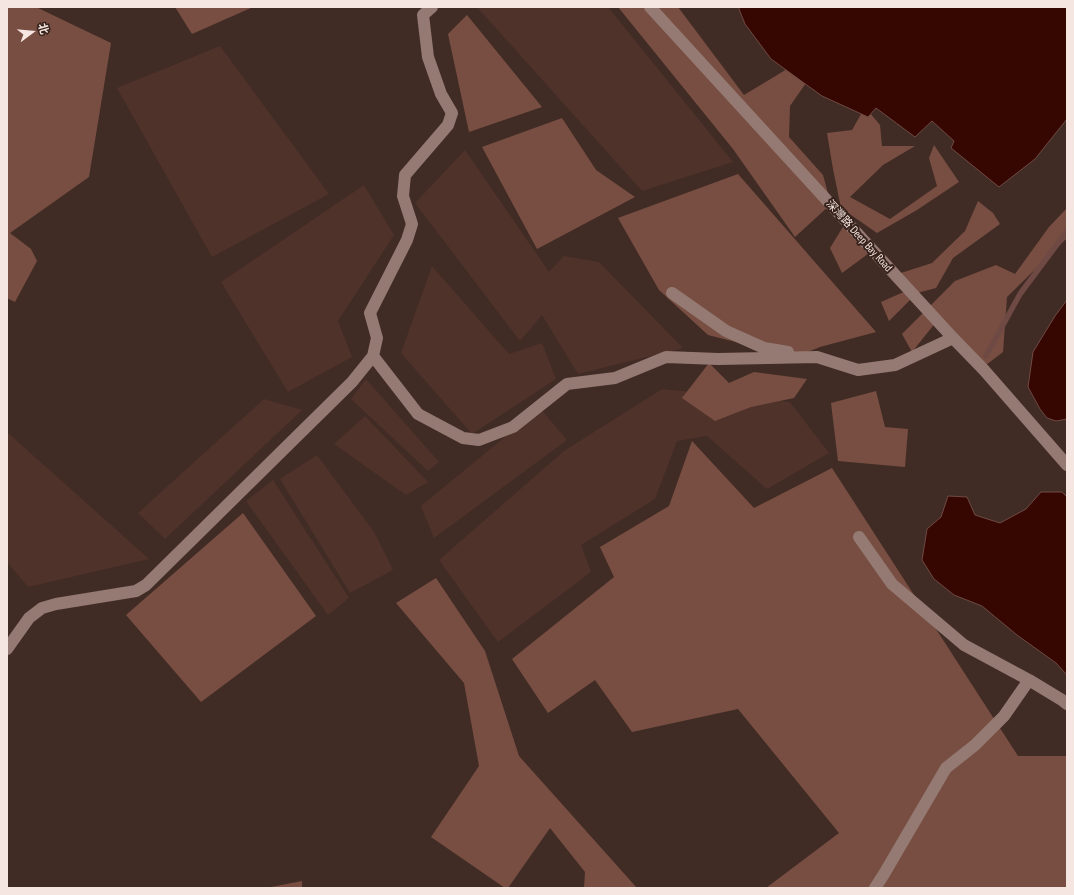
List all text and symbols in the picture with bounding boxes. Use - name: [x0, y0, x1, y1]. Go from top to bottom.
- north arrow: [12, 12, 52, 52]
- text: 北: [35, 21, 52, 36]
- street label: 深灣路 Deep Bay Road: [823, 197, 895, 275]

